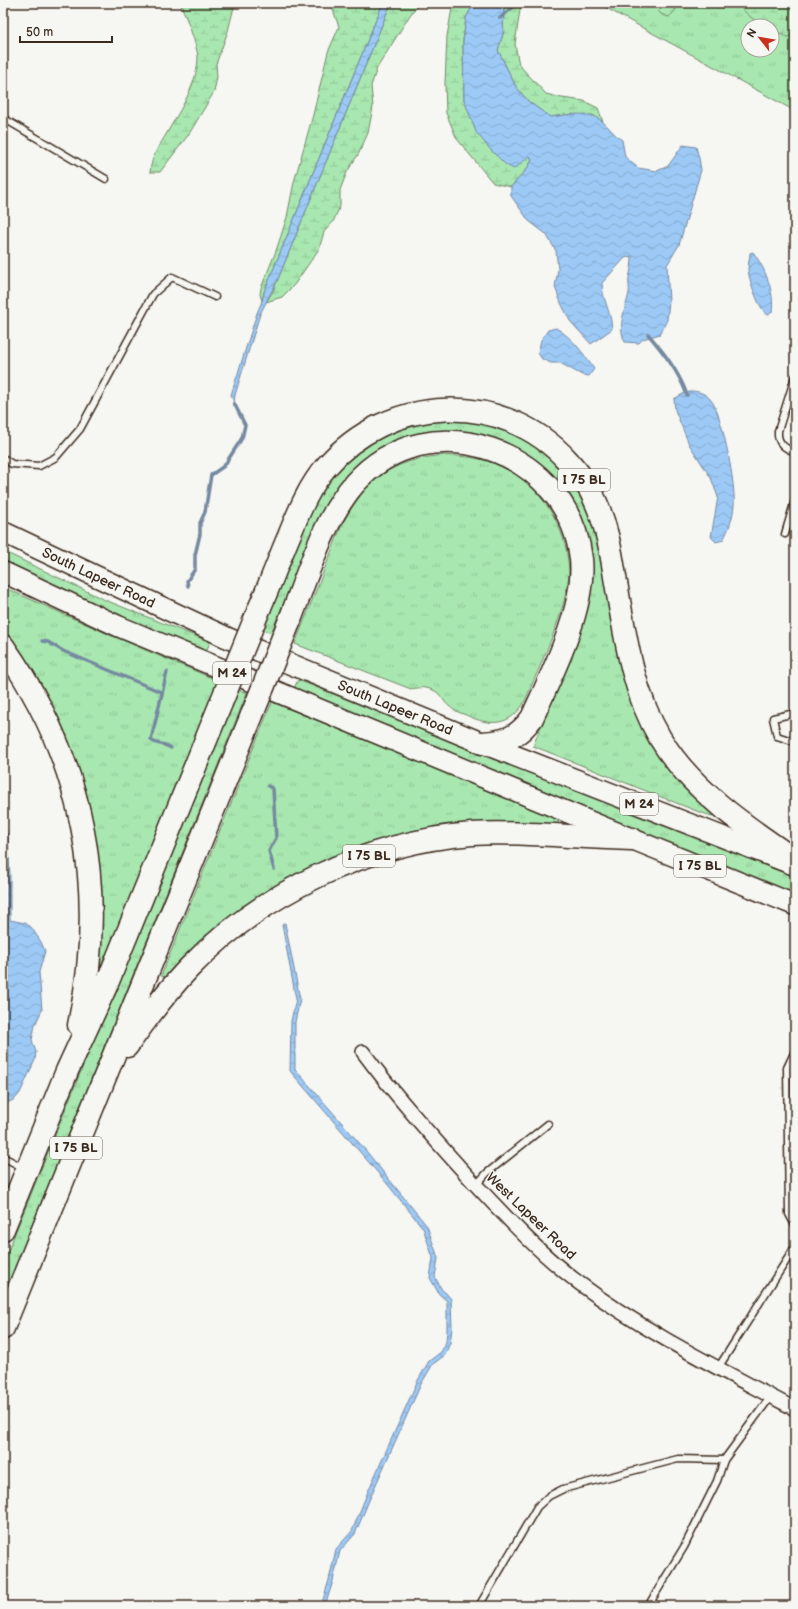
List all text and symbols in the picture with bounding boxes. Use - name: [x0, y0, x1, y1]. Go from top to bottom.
- scale bar: [20, 18, 112, 44]
- north arrow: [740, 18, 780, 58]
- text: 50 m: [26, 25, 53, 40]
- text: N: [744, 26, 760, 40]
- road number: I 75 BL: [558, 469, 610, 491]
- street label: South Lapeer Road: [40, 543, 158, 611]
- road number: M 24: [213, 662, 251, 684]
- street label: South Lapeer Road: [335, 676, 456, 739]
- road number: M 24: [620, 793, 658, 815]
- road number: I 75 BL: [343, 845, 395, 867]
- road number: I 75 BL: [674, 855, 726, 877]
- road number: I 75 BL: [50, 1137, 102, 1159]
- street label: West Lapeer Road: [483, 1169, 579, 1263]

